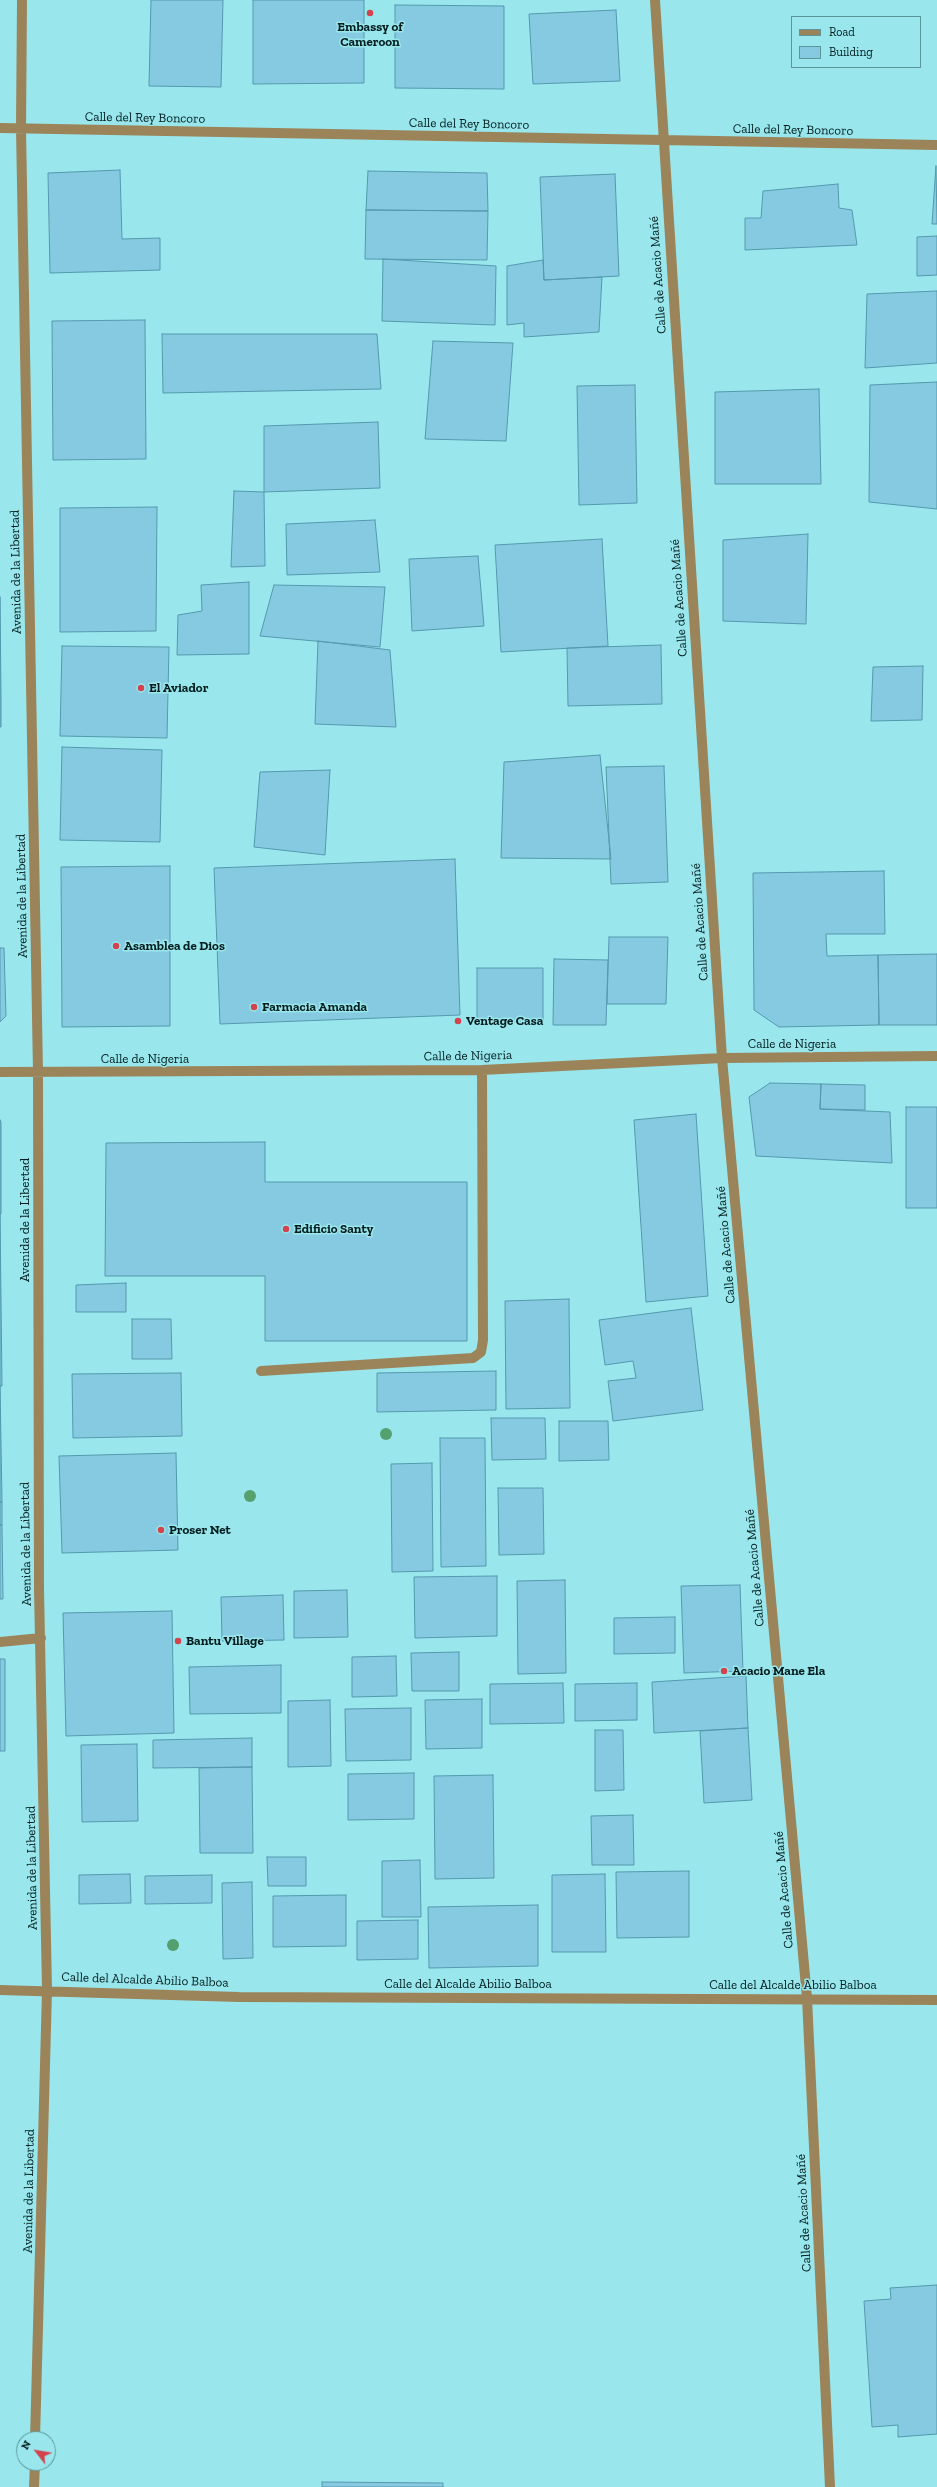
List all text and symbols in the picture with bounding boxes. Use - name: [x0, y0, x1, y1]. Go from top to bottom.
- marker: Embassy of Cameroon: [365, 8, 375, 18]
- legend: [791, 16, 921, 68]
- place label: Embassy of Cameroon: [337, 19, 403, 50]
- text: Road: [829, 25, 855, 39]
- text: Building: [829, 45, 873, 59]
- street label: Calle del Rey Boncoro: [85, 109, 205, 127]
- street label: Calle del Rey Boncoro: [409, 115, 529, 133]
- street label: Calle del Rey Boncoro: [733, 121, 853, 139]
- street label: Calle de Acacio Mañé: [646, 216, 670, 334]
- street label: Avenida de la Libertad: [7, 510, 25, 634]
- street label: Calle de Acacio Mañé: [667, 539, 691, 657]
- place label: El Aviador: [149, 680, 208, 696]
- marker: El Aviador: [136, 683, 146, 693]
- street label: Avenida de la Libertad: [13, 834, 31, 958]
- street label: Calle de Acacio Mañé: [688, 863, 712, 981]
- place label: Asamblea de Dios: [124, 938, 225, 954]
- marker: Asamblea de Dios: [111, 941, 121, 951]
- place label: Farmacia Amanda: [262, 999, 367, 1015]
- marker: Farmacia Amanda: [249, 1002, 259, 1012]
- place label: Ventage Casa: [466, 1013, 543, 1029]
- marker: Ventage Casa: [453, 1016, 463, 1026]
- street label: Calle de Nigeria: [748, 1036, 836, 1052]
- street label: Calle de Nigeria: [424, 1047, 512, 1065]
- street label: Calle de Nigeria: [101, 1051, 189, 1067]
- street label: Avenida de la Libertad: [17, 1158, 33, 1282]
- street label: Calle de Acacio Mañé: [713, 1186, 739, 1304]
- place label: Edificio Santy: [294, 1221, 374, 1237]
- marker: Edificio Santy: [281, 1224, 291, 1234]
- street label: Avenida de la Libertad: [17, 1482, 35, 1606]
- street label: Calle de Acacio Mañé: [742, 1509, 768, 1627]
- place label: Proser Net: [169, 1522, 231, 1538]
- marker: Proser Net: [156, 1525, 166, 1535]
- place label: Bantu Village: [186, 1633, 264, 1649]
- marker: Bantu Village: [173, 1636, 183, 1646]
- place label: Acacio Mane Ela: [732, 1663, 825, 1679]
- marker: Acacio Mane Ela: [719, 1666, 729, 1676]
- street label: Avenida de la Libertad: [23, 1806, 41, 1930]
- street label: Calle de Acacio Mañé: [771, 1831, 797, 1949]
- street label: Calle del Alcalde Abilio Balboa: [61, 1969, 229, 1991]
- street label: Calle del Alcalde Abilio Balboa: [384, 1976, 552, 1992]
- street label: Calle del Alcalde Abilio Balboa: [709, 1977, 877, 1993]
- street label: Avenida de la Libertad: [20, 2129, 38, 2253]
- street label: Calle de Acacio Mañé: [793, 2154, 815, 2272]
- north arrow: [16, 2431, 56, 2471]
- text: N: [18, 2438, 34, 2452]

